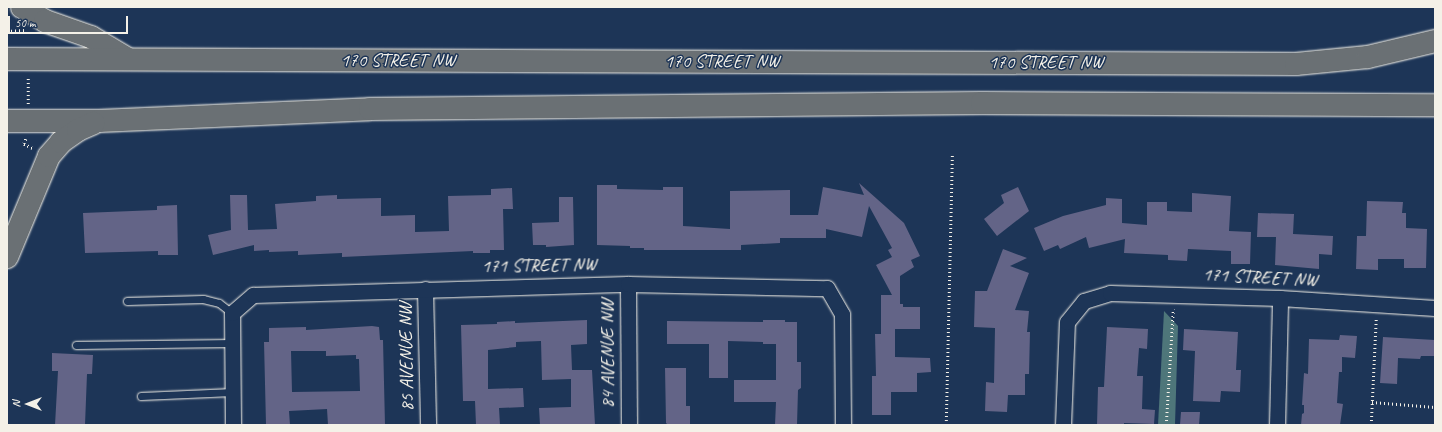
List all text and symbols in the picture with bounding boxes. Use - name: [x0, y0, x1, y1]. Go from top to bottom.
- scale bar: [10, 8, 130, 34]
- text: 50 m: [15, 15, 35, 31]
- street label: 170 STREET NW: [340, 50, 456, 72]
- street label: 170 STREET NW: [664, 51, 780, 73]
- street label: 170 STREET NW: [988, 52, 1104, 74]
- street label: 171 STREET NW: [481, 254, 597, 278]
- street label: 171 STREET NW: [1202, 264, 1318, 292]
- street label: 84 AVENUE NW: [597, 299, 619, 409]
- street label: 85 AVENUE NW: [395, 302, 419, 412]
- north arrow: [8, 384, 48, 424]
- text: N: [9, 401, 23, 407]

